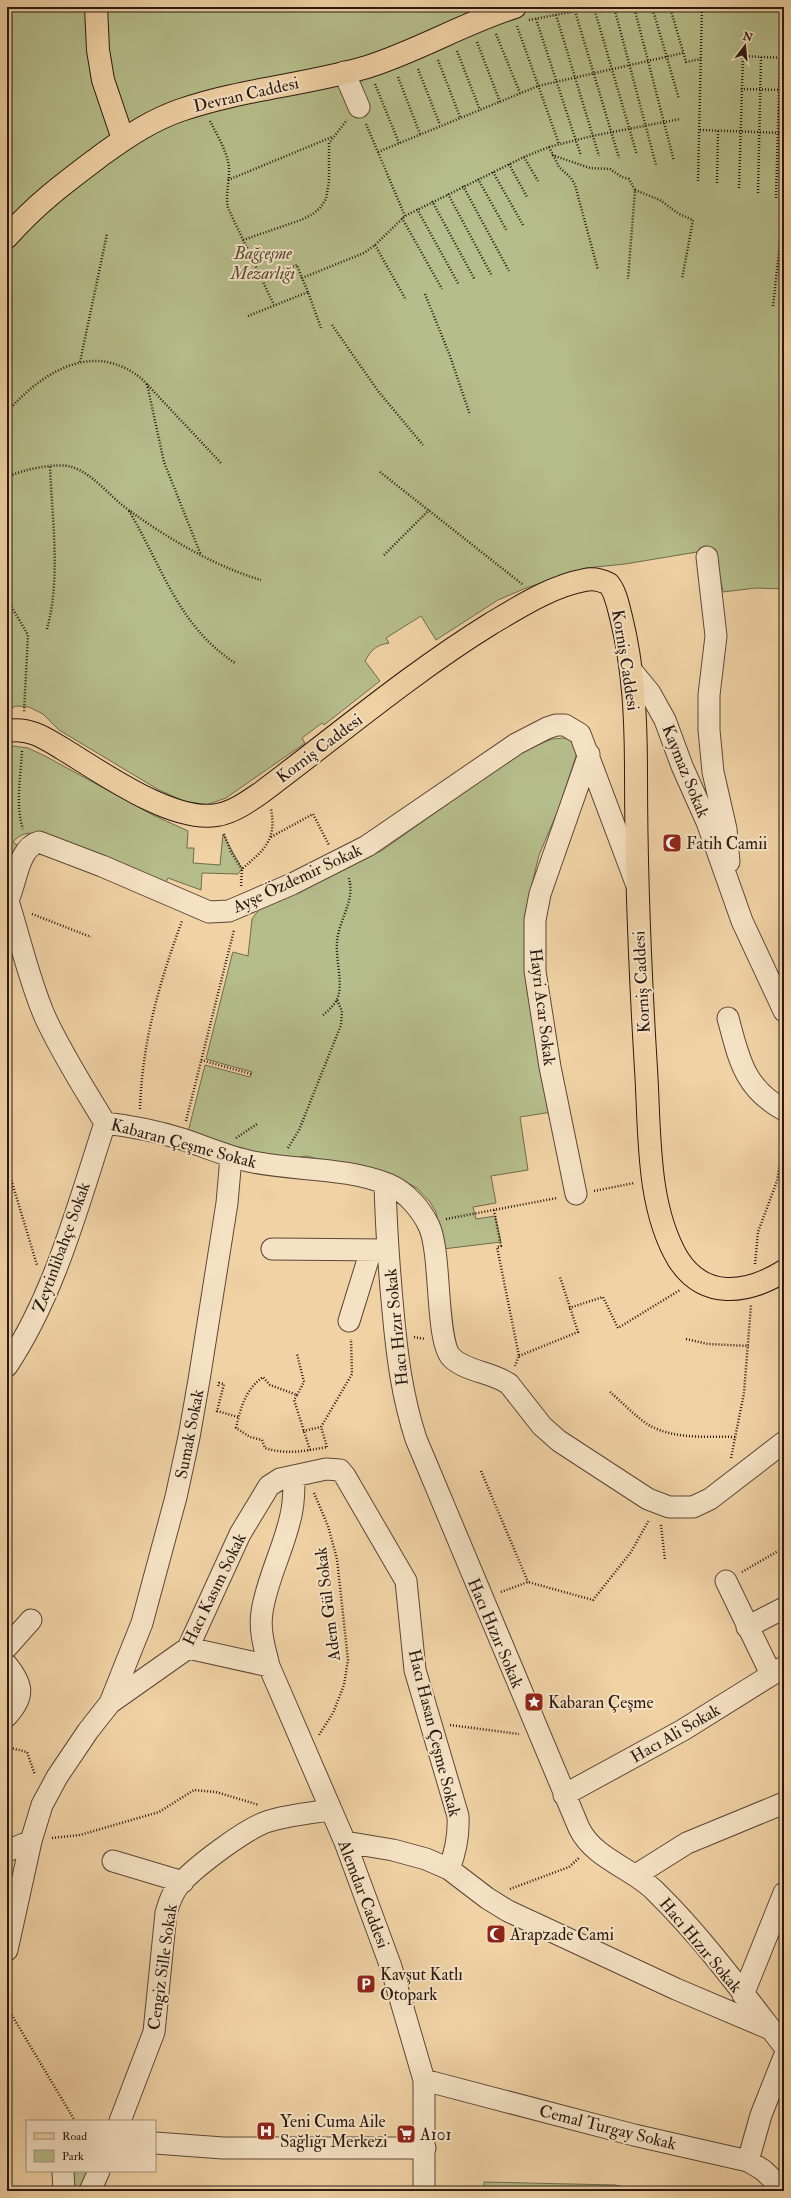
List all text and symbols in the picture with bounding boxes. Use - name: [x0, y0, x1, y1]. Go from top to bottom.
- north arrow: [725, 26, 765, 66]
- text: N: [740, 29, 755, 45]
- street label: Devran Caddesi: [191, 72, 301, 117]
- park label: Bağçeşme Mezarlığı: [230, 243, 295, 284]
- street label: Korniş Caddesi: [607, 608, 644, 713]
- street label: Korniş Caddesi: [272, 709, 367, 788]
- street label: Kaymaz Sokak: [656, 721, 714, 821]
- mosque icon: Fatih Camii: [661, 832, 683, 854]
- place label: Fatih Camii: [686, 833, 768, 854]
- street label: Ayşe Özdemir Sokak: [228, 838, 366, 919]
- street label: Korniş Caddesi: [628, 930, 655, 1034]
- street label: Hayri Acar Sokak: [524, 947, 560, 1067]
- street label: Kabaran Çeşme Sokak: [109, 1114, 259, 1173]
- street label: Zeytinlibahçe Sokak: [28, 1179, 96, 1316]
- street label: Hacı Hızır Sokak: [380, 1267, 413, 1387]
- street label: Sumak Sokak: [171, 1388, 208, 1481]
- street label: Hacı Kasım Sokak: [178, 1530, 251, 1649]
- street label: Adem Gül Sokak: [310, 1546, 345, 1663]
- street label: Hacı Hızır Sokak: [463, 1575, 528, 1691]
- street label: Hacı Hasan Çeşme Sokak: [404, 1647, 465, 1819]
- place icon: Kabaran Çeşme: [523, 1691, 545, 1713]
- place label: Kabaran Çeşme: [548, 1692, 654, 1713]
- street label: Hacı Ali Sokak: [627, 1699, 724, 1767]
- street label: Alemdar Caddesi: [333, 1836, 394, 1952]
- street label: Hacı Hızır Sokak: [655, 1893, 746, 1997]
- street label: Cengiz Sille Sokak: [143, 1903, 182, 2031]
- mosque icon: Arapzade Cami: [485, 1923, 507, 1945]
- place label: Arapzade Cami: [509, 1924, 615, 1946]
- place label: Kavşut Katlı Otopark: [380, 1964, 463, 2006]
- parking icon: Kavşut Katlı Otopark: [355, 1973, 377, 1995]
- street label: Cemal Turgay Sokak: [537, 2100, 679, 2156]
- place label: Yeni Cuma Aile Sağlığı Merkezi: [280, 2111, 388, 2152]
- legend: [26, 2120, 156, 2172]
- hospital icon: Yeni Cuma Aile Sağlığı Merkezi: [255, 2120, 277, 2142]
- supermarket icon: A101: [395, 2123, 417, 2145]
- place label: A101: [419, 2124, 451, 2145]
- text: Road: [62, 2129, 87, 2144]
- text: Park: [62, 2149, 84, 2164]

